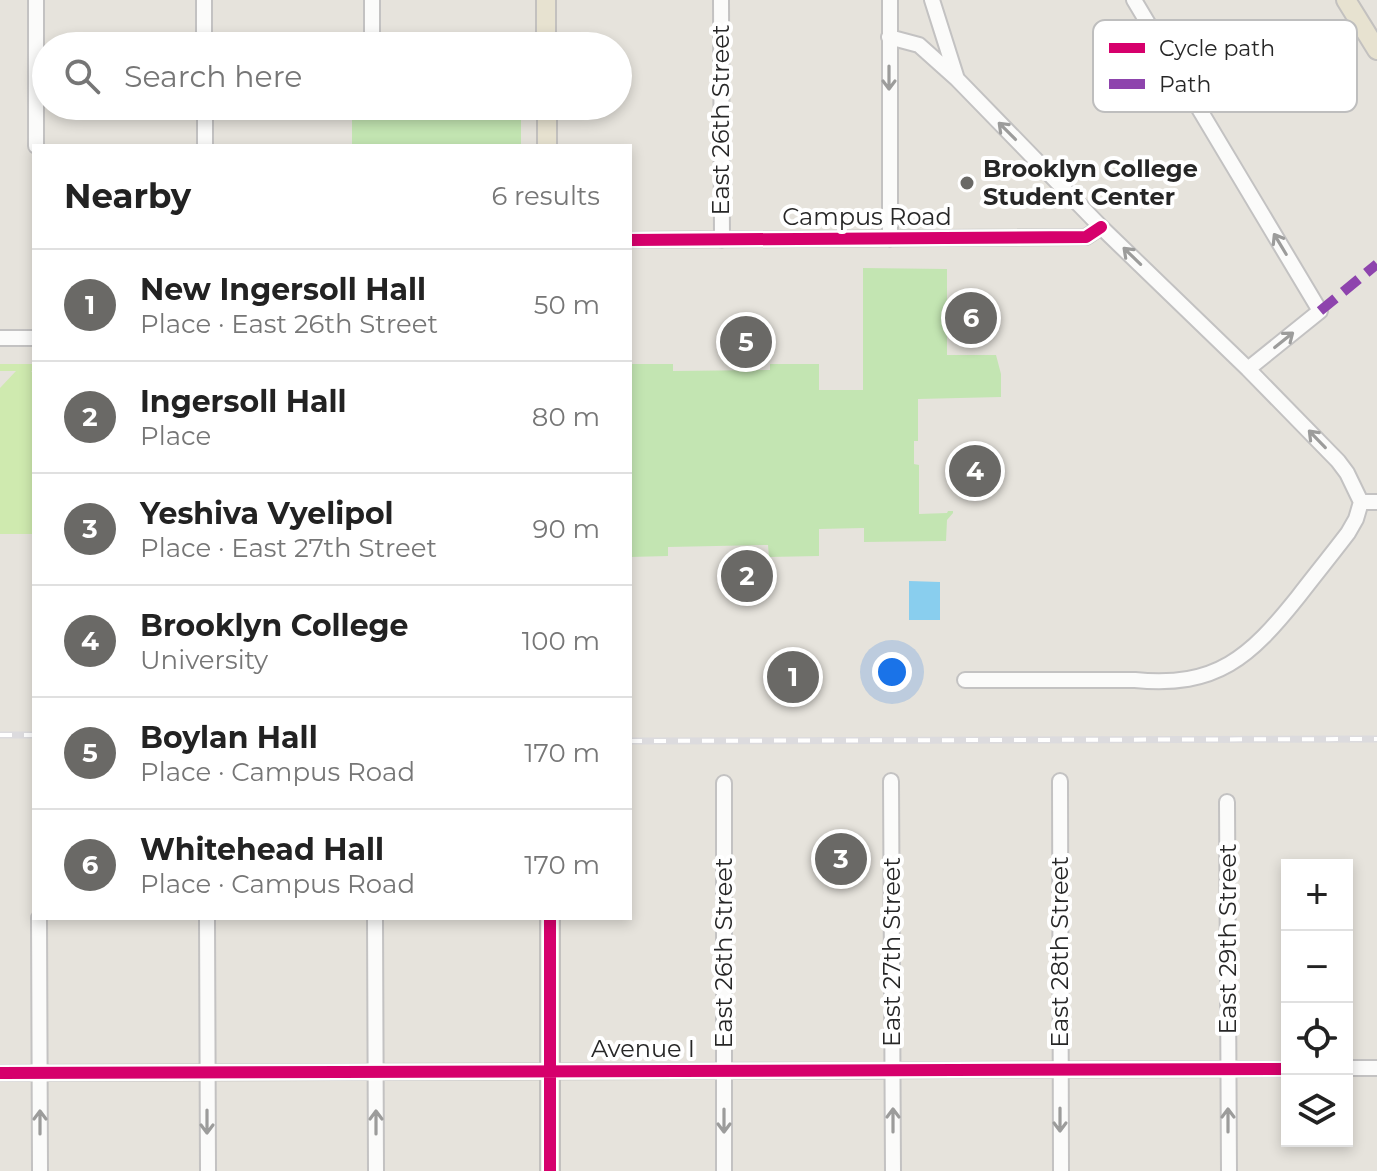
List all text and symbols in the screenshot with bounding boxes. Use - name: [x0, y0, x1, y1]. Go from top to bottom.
- legend: [1093, 20, 1357, 112]
- street label: East 26th Street: [706, 24, 735, 215]
- search box: [32, 32, 632, 120]
- text: Cycle path: [1159, 35, 1275, 62]
- icon: search: [60, 54, 104, 98]
- text: Search here: [124, 58, 302, 95]
- one-way arrow: [881, 64, 897, 91]
- text: Path: [1159, 71, 1211, 98]
- one-way arrow: [998, 122, 1017, 141]
- place label: Brooklyn College Student Center: [983, 154, 1198, 211]
- marker: Brooklyn College Student Center: [958, 174, 976, 192]
- text: Nearby: [64, 175, 191, 217]
- text: 6 results: [491, 180, 600, 212]
- street label: Campus Road: [782, 202, 952, 231]
- one-way arrow: [1271, 233, 1287, 256]
- one-way arrow: [1122, 248, 1142, 266]
- text: New Ingersoll Hall: [140, 271, 426, 308]
- pin: 6: [945, 288, 997, 348]
- text: 1: [85, 289, 95, 321]
- text: 50 m: [534, 289, 600, 321]
- text: Place · East 26th Street: [140, 308, 438, 340]
- pin: 5: [720, 312, 772, 372]
- one-way arrow: [1273, 331, 1293, 349]
- text: Ingersoll Hall: [140, 383, 347, 420]
- text: 2: [82, 401, 98, 433]
- text: 80 m: [532, 401, 600, 433]
- text: Place: [140, 420, 211, 452]
- one-way arrow: [1307, 429, 1326, 449]
- pin: 4: [949, 441, 1001, 501]
- text: Yeshiva Vyelipol: [140, 495, 394, 532]
- text: 3: [82, 513, 98, 545]
- text: 90 m: [533, 513, 600, 545]
- text: Place · East 27th Street: [140, 532, 437, 564]
- pin: 2: [721, 546, 773, 606]
- text: Brooklyn College: [140, 607, 409, 644]
- text: 4: [81, 625, 99, 657]
- text: 100 m: [522, 625, 600, 657]
- text: University: [140, 644, 268, 676]
- pin: 1: [767, 647, 819, 707]
- your location: [872, 652, 912, 692]
- text: Boylan Hall: [140, 719, 318, 756]
- text: 5: [82, 737, 98, 769]
- text: 170 m: [524, 737, 600, 769]
- text: Place · Campus Road: [140, 756, 415, 788]
- pin: 3: [815, 829, 867, 889]
- text: Whitehead Hall: [140, 831, 384, 868]
- street label: East 29th Street: [1213, 843, 1242, 1035]
- text: 6: [82, 849, 98, 881]
- text: 170 m: [524, 849, 600, 881]
- street label: East 28th Street: [1045, 856, 1074, 1048]
- street label: East 26th Street: [709, 857, 738, 1048]
- street label: East 27th Street: [877, 857, 906, 1047]
- map controls: [1281, 859, 1353, 1147]
- button: +: [1281, 859, 1353, 931]
- text: Place · Campus Road: [140, 868, 415, 900]
- button: −: [1281, 931, 1353, 1003]
- button: locate: [1281, 1003, 1353, 1075]
- street label: Avenue I: [591, 1034, 695, 1063]
- button: layers: [1281, 1075, 1353, 1147]
- one-way arrow: [1052, 1106, 1068, 1133]
- one-way arrow: [716, 1107, 732, 1134]
- one-way arrow: [885, 1107, 901, 1134]
- one-way arrow: [1220, 1107, 1236, 1134]
- one-way arrow: [199, 1108, 215, 1135]
- one-way arrow: [32, 1109, 48, 1136]
- one-way arrow: [368, 1109, 384, 1136]

